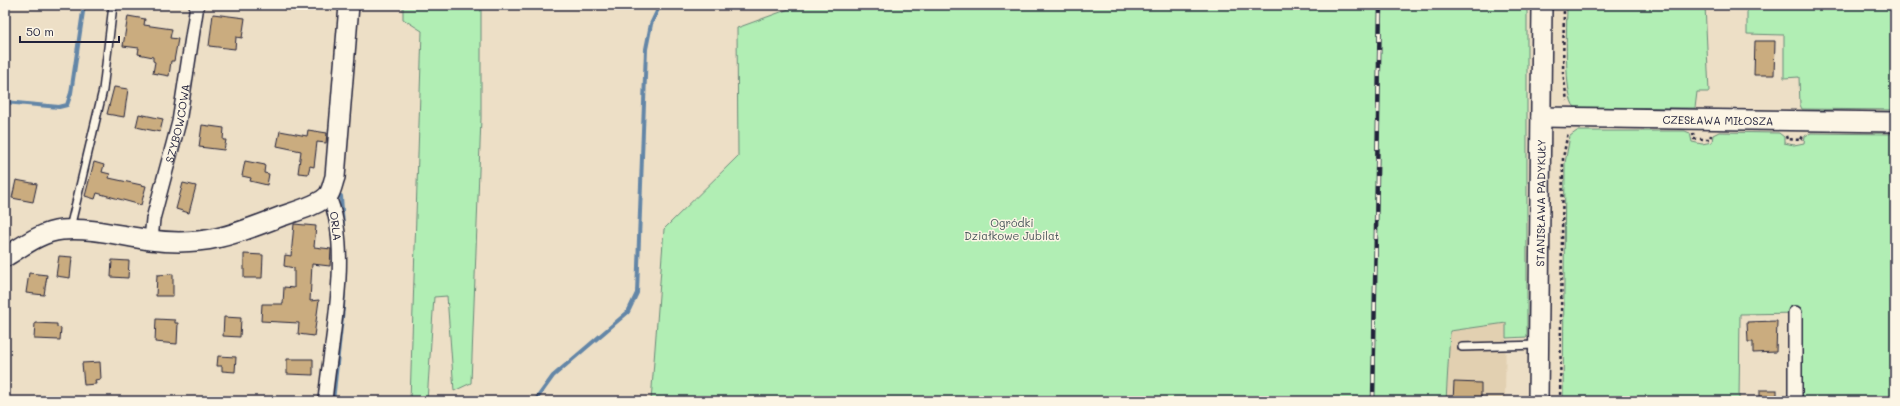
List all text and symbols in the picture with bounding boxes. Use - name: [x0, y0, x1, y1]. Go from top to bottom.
- scale bar: [20, 18, 119, 44]
- text: 50 m: [26, 23, 54, 39]
- street label: SZYBOWCOWA: [161, 83, 192, 164]
- street label: CZESŁAWA MIŁOSZA: [1662, 111, 1774, 128]
- street label: STANISŁAWA PADYKUŁY: [1532, 139, 1548, 267]
- street label: ORLA: [327, 211, 345, 241]
- park label: Ogródki Działkowe Jubilat: [964, 215, 1060, 243]

